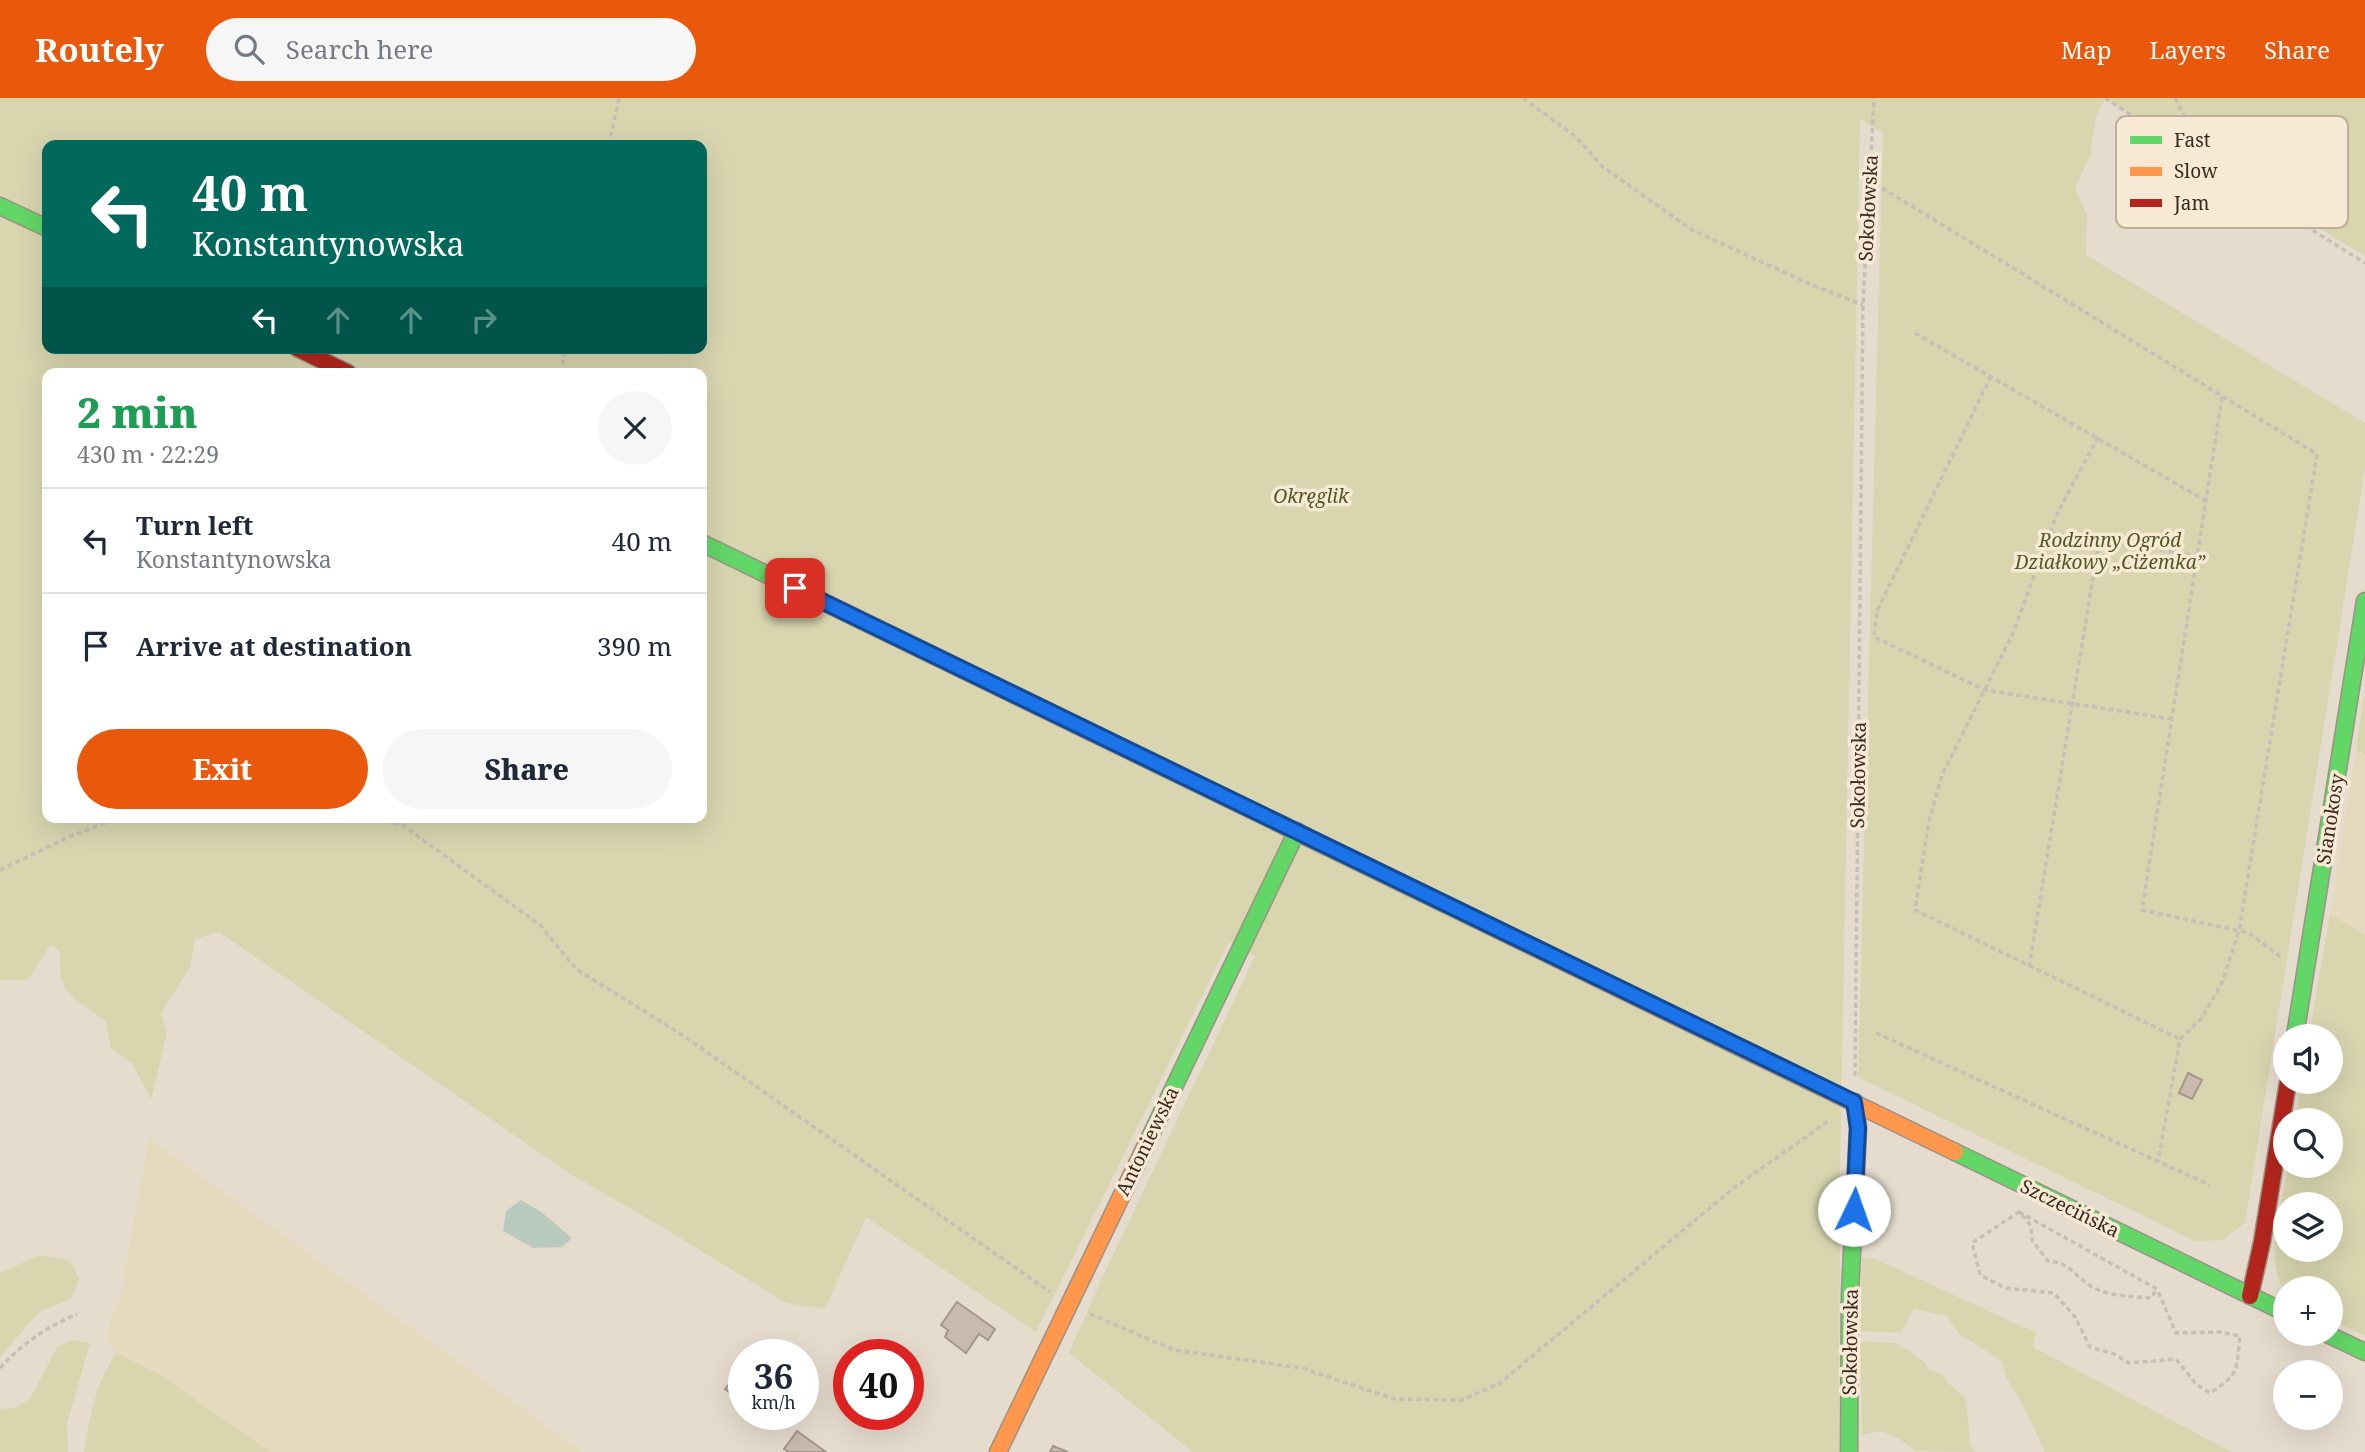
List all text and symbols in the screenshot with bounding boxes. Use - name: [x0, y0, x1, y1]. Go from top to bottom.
- search box: [206, 18, 696, 81]
- text: Routely: [35, 27, 164, 72]
- icon: search: [230, 30, 268, 68]
- text: Search here: [286, 31, 433, 67]
- text: Map: [2061, 33, 2112, 66]
- text: Layers: [2150, 33, 2226, 66]
- text: Share: [2264, 33, 2330, 66]
- legend: [2116, 116, 2348, 228]
- text: Fast: [2174, 127, 2211, 153]
- street label: Sokołowska: [1852, 154, 1884, 262]
- text: Slow: [2174, 158, 2218, 184]
- text: 40 m: [192, 159, 308, 225]
- icon: left: [77, 168, 168, 259]
- text: Jam: [2173, 190, 2209, 216]
- text: Konstantynowska: [192, 222, 464, 265]
- icon: left: [246, 301, 284, 339]
- icon: ahead: [319, 301, 357, 339]
- icon: ahead: [392, 301, 430, 339]
- icon: right: [465, 301, 503, 339]
- text: 2 min: [77, 383, 198, 440]
- button: close: [598, 391, 672, 465]
- text: 430 m · 22:29: [77, 438, 219, 470]
- park label: Okręglik: [1273, 483, 1350, 509]
- text: Turn left: [136, 507, 253, 543]
- icon: left: [77, 522, 115, 560]
- text: 40 m: [612, 523, 672, 559]
- park label: Rodzinny Ogród Działkowy „Ciżemka”: [2014, 527, 2206, 575]
- text: Konstantynowska: [136, 543, 332, 575]
- pin: [765, 558, 825, 618]
- icon: arrive: [776, 569, 814, 607]
- icon: arrive: [77, 627, 115, 665]
- text: Arrive at destination: [136, 628, 412, 664]
- text: 390 m: [597, 628, 672, 664]
- street label: Sokołowska: [1844, 721, 1872, 829]
- button: Exit: [77, 729, 368, 809]
- button: Share: [382, 729, 672, 809]
- street label: Sianokosy: [2310, 772, 2350, 866]
- map controls: [2273, 1024, 2343, 1430]
- button: sound: [2273, 1024, 2343, 1094]
- street label: Antoniewska: [1109, 1082, 1185, 1200]
- button: search: [2273, 1108, 2343, 1178]
- position arrow: [1817, 1173, 1891, 1247]
- street label: Szczecińska: [2016, 1173, 2124, 1243]
- button: layers: [2273, 1192, 2343, 1262]
- button: +: [2273, 1276, 2343, 1346]
- street label: Sokołowska: [1836, 1288, 1864, 1396]
- speed limit sign: 40: [833, 1339, 924, 1430]
- text: 36: [754, 1352, 793, 1399]
- button: −: [2273, 1360, 2343, 1430]
- text: km/h: [751, 1390, 796, 1414]

